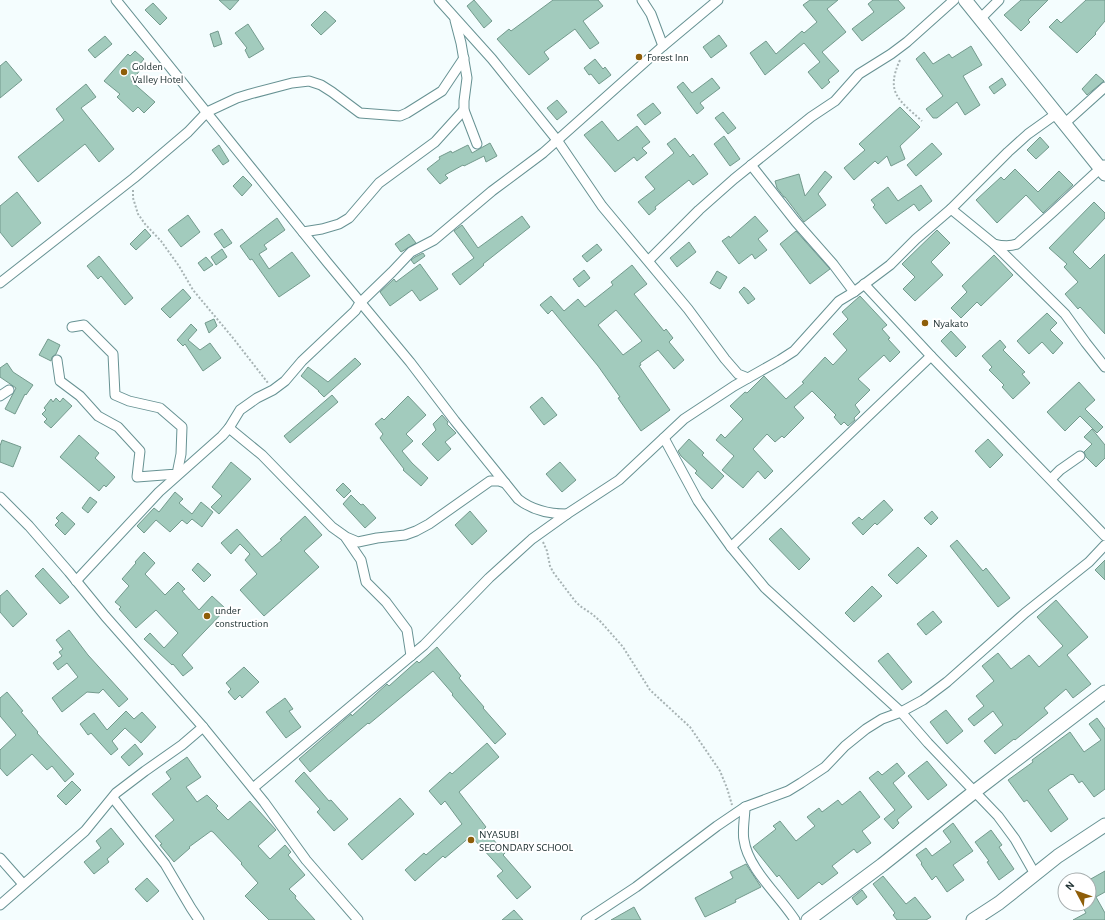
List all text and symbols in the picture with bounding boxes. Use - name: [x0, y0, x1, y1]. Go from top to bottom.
- marker: Forest Inn: [634, 52, 644, 62]
- place label: Forest Inn: [647, 52, 689, 63]
- place label: Golden Valley Hotel: [132, 61, 184, 85]
- marker: Golden Valley Hotel: [119, 67, 129, 77]
- marker: Nyakato: [920, 318, 930, 328]
- place label: Nyakato: [933, 318, 968, 329]
- place label: under construction: [215, 605, 268, 629]
- marker: under construction: [202, 611, 212, 621]
- place label: NYASUBI SECONDARY SCHOOL: [479, 829, 573, 853]
- marker: NYASUBI SECONDARY SCHOOL: [466, 835, 476, 845]
- north arrow: [1057, 872, 1097, 912]
- text: N: [1063, 879, 1076, 892]

